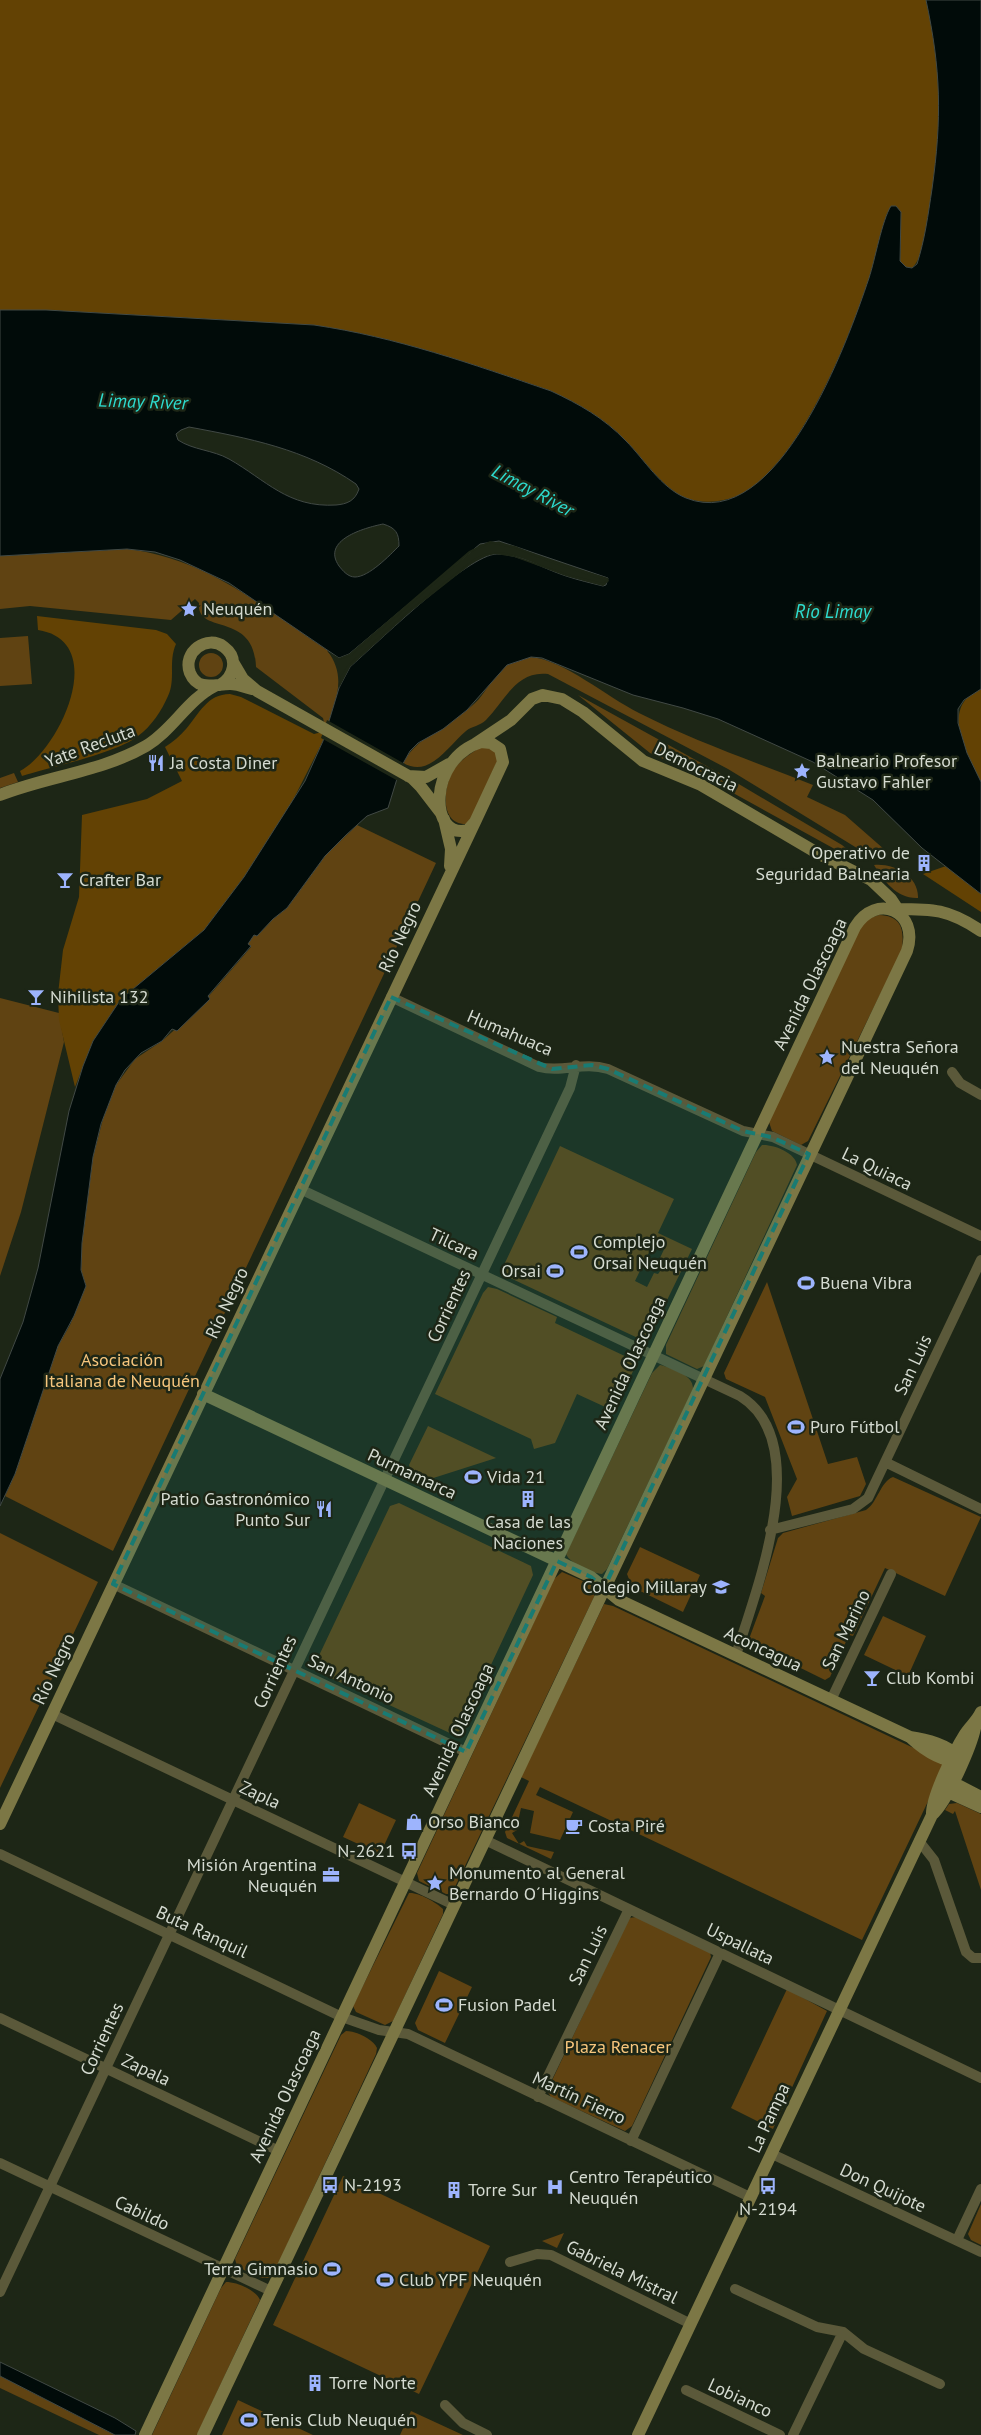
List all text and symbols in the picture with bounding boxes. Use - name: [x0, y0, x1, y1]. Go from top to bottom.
- water label: Limay River: [98, 387, 190, 415]
- water label: Limay River: [488, 458, 580, 522]
- place label: Neuquén: [203, 597, 272, 620]
- place icon: Neuquén: [179, 599, 199, 619]
- water label: Río Limay: [795, 599, 873, 623]
- street label: Yate Recluta: [42, 719, 138, 772]
- street label: Democracia: [651, 736, 742, 797]
- place label: Balneario Profesor Gustavo Fahler: [816, 749, 957, 793]
- place label: Ja Costa Diner: [169, 751, 277, 774]
- restaurant icon: Ja Costa Diner: [146, 753, 166, 773]
- place icon: Balneario Profesor Gustavo Fahler: [792, 761, 812, 781]
- place label: Operativo de Seguridad Balnearia: [756, 841, 910, 885]
- building icon: Operativo de Seguridad Balnearia: [914, 853, 934, 873]
- place label: Crafter Bar: [79, 868, 161, 891]
- bar icon: Crafter Bar: [55, 870, 75, 890]
- street label: Río Negro: [373, 897, 426, 976]
- street label: Avenida Olascoaga: [768, 914, 852, 1054]
- place label: Nihilista 132: [50, 985, 149, 1008]
- bar icon: Nihilista 132: [26, 987, 46, 1007]
- street label: Humahuaca: [464, 1004, 557, 1061]
- place label: Nuestra Señora del Neuquén: [841, 1035, 959, 1079]
- place icon: Nuestra Señora del Neuquén: [817, 1047, 837, 1067]
- street label: La Quiaca: [838, 1142, 916, 1195]
- street label: Tilcara: [426, 1222, 483, 1265]
- place label: Complejo Orsai Neuquén: [593, 1230, 707, 1274]
- sports icon: Complejo Orsai Neuquén: [569, 1242, 589, 1262]
- place label: Orsai: [501, 1259, 541, 1282]
- sports icon: Orsai: [545, 1261, 565, 1281]
- street label: Río Negro: [200, 1263, 253, 1342]
- street label: Corrientes: [422, 1266, 475, 1346]
- place label: Buena Vibra: [820, 1271, 912, 1294]
- sports icon: Buena Vibra: [796, 1273, 816, 1293]
- street label: Avenida Olascoaga: [589, 1292, 671, 1433]
- street label: San Luis: [889, 1331, 937, 1399]
- park label: Asociación Italiana de Neuquén: [44, 1348, 200, 1392]
- place label: Puro Fútbol: [810, 1415, 900, 1438]
- sports icon: Puro Fútbol: [786, 1417, 806, 1437]
- street label: Purmamarca: [364, 1443, 460, 1504]
- place label: Vida 21: [486, 1465, 545, 1488]
- sports icon: Vida 21: [463, 1467, 483, 1487]
- place label: Patio Gastronómico Punto Sur: [161, 1487, 310, 1531]
- building icon: Casa de las Naciones: [518, 1489, 538, 1509]
- restaurant icon: Patio Gastronómico Punto Sur: [314, 1499, 334, 1519]
- place label: Casa de las Naciones: [485, 1510, 571, 1554]
- place label: Colegio Millaray: [583, 1575, 708, 1598]
- school or university icon: Colegio Millaray: [711, 1577, 731, 1597]
- street label: San Marino: [816, 1586, 875, 1674]
- street label: Aconcagua: [721, 1621, 806, 1676]
- street label: Río Negro: [27, 1629, 80, 1708]
- street label: Corrientes: [248, 1632, 301, 1712]
- street label: San Antonio: [304, 1649, 398, 1709]
- street label: Avenida Olascoaga: [417, 1659, 499, 1800]
- place label: Club Kombi: [886, 1666, 975, 1689]
- bar icon: Club Kombi: [862, 1668, 882, 1688]
- street label: Zapla: [236, 1775, 284, 1814]
- place label: Orso Bianco: [428, 1810, 520, 1833]
- shop icon: Orso Bianco: [404, 1812, 424, 1832]
- place label: Costa Piré: [588, 1814, 665, 1837]
- cafe icon: Costa Piré: [564, 1816, 584, 1836]
- place label: N-2621: [337, 1839, 395, 1862]
- bus stop icon: N-2621: [399, 1841, 419, 1861]
- place label: Misión Argentina Neuquén: [187, 1853, 317, 1897]
- place label: Monumento al General Bernardo O´Higgins: [449, 1861, 626, 1905]
- office icon: Misión Argentina Neuquén: [321, 1865, 341, 1885]
- place icon: Monumento al General Bernardo O´Higgins: [425, 1873, 445, 1893]
- street label: Buta Ranquil: [153, 1900, 253, 1963]
- street label: Uspallata: [703, 1917, 778, 1970]
- street label: San Luis: [563, 1921, 612, 1989]
- place label: Fusion Padel: [458, 1993, 557, 2016]
- sports icon: Fusion Padel: [434, 1995, 454, 2015]
- street label: Corrientes: [75, 1999, 128, 2079]
- street label: Avenida Olascoaga: [244, 2025, 326, 2166]
- park label: Plaza Renacer: [565, 2035, 671, 2058]
- street label: Zapala: [118, 2048, 174, 2091]
- street label: Martín Fierro: [529, 2066, 630, 2129]
- street label: La Pampa: [742, 2079, 795, 2156]
- street label: Don Quijote: [836, 2158, 930, 2217]
- place label: Centro Terapéutico Neuquén: [569, 2165, 713, 2209]
- place label: N-2193: [344, 2173, 402, 2196]
- bus stop icon: N-2193: [320, 2175, 340, 2195]
- bus stop icon: N-2194: [758, 2176, 778, 2196]
- hospital icon: Centro Terapéutico Neuquén: [545, 2177, 565, 2197]
- place label: Torre Sur: [468, 2178, 537, 2201]
- building icon: Torre Sur: [444, 2180, 464, 2200]
- street label: Cabildo: [111, 2190, 173, 2235]
- place label: N-2194: [739, 2197, 797, 2220]
- street label: Gabriela Mistral: [562, 2235, 683, 2309]
- place label: Terra Gimnasio: [204, 2257, 318, 2280]
- sports icon: Terra Gimnasio: [322, 2259, 342, 2279]
- place label: Club YPF Neuquén: [399, 2268, 542, 2291]
- sports icon: Club YPF Neuquén: [375, 2270, 395, 2290]
- place label: Torre Norte: [329, 2371, 416, 2394]
- building icon: Torre Norte: [305, 2373, 325, 2393]
- street label: Lobianco: [704, 2373, 776, 2422]
- place label: Tenis Club Neuquén: [263, 2408, 416, 2431]
- sports icon: Tenis Club Neuquén: [239, 2410, 259, 2430]

